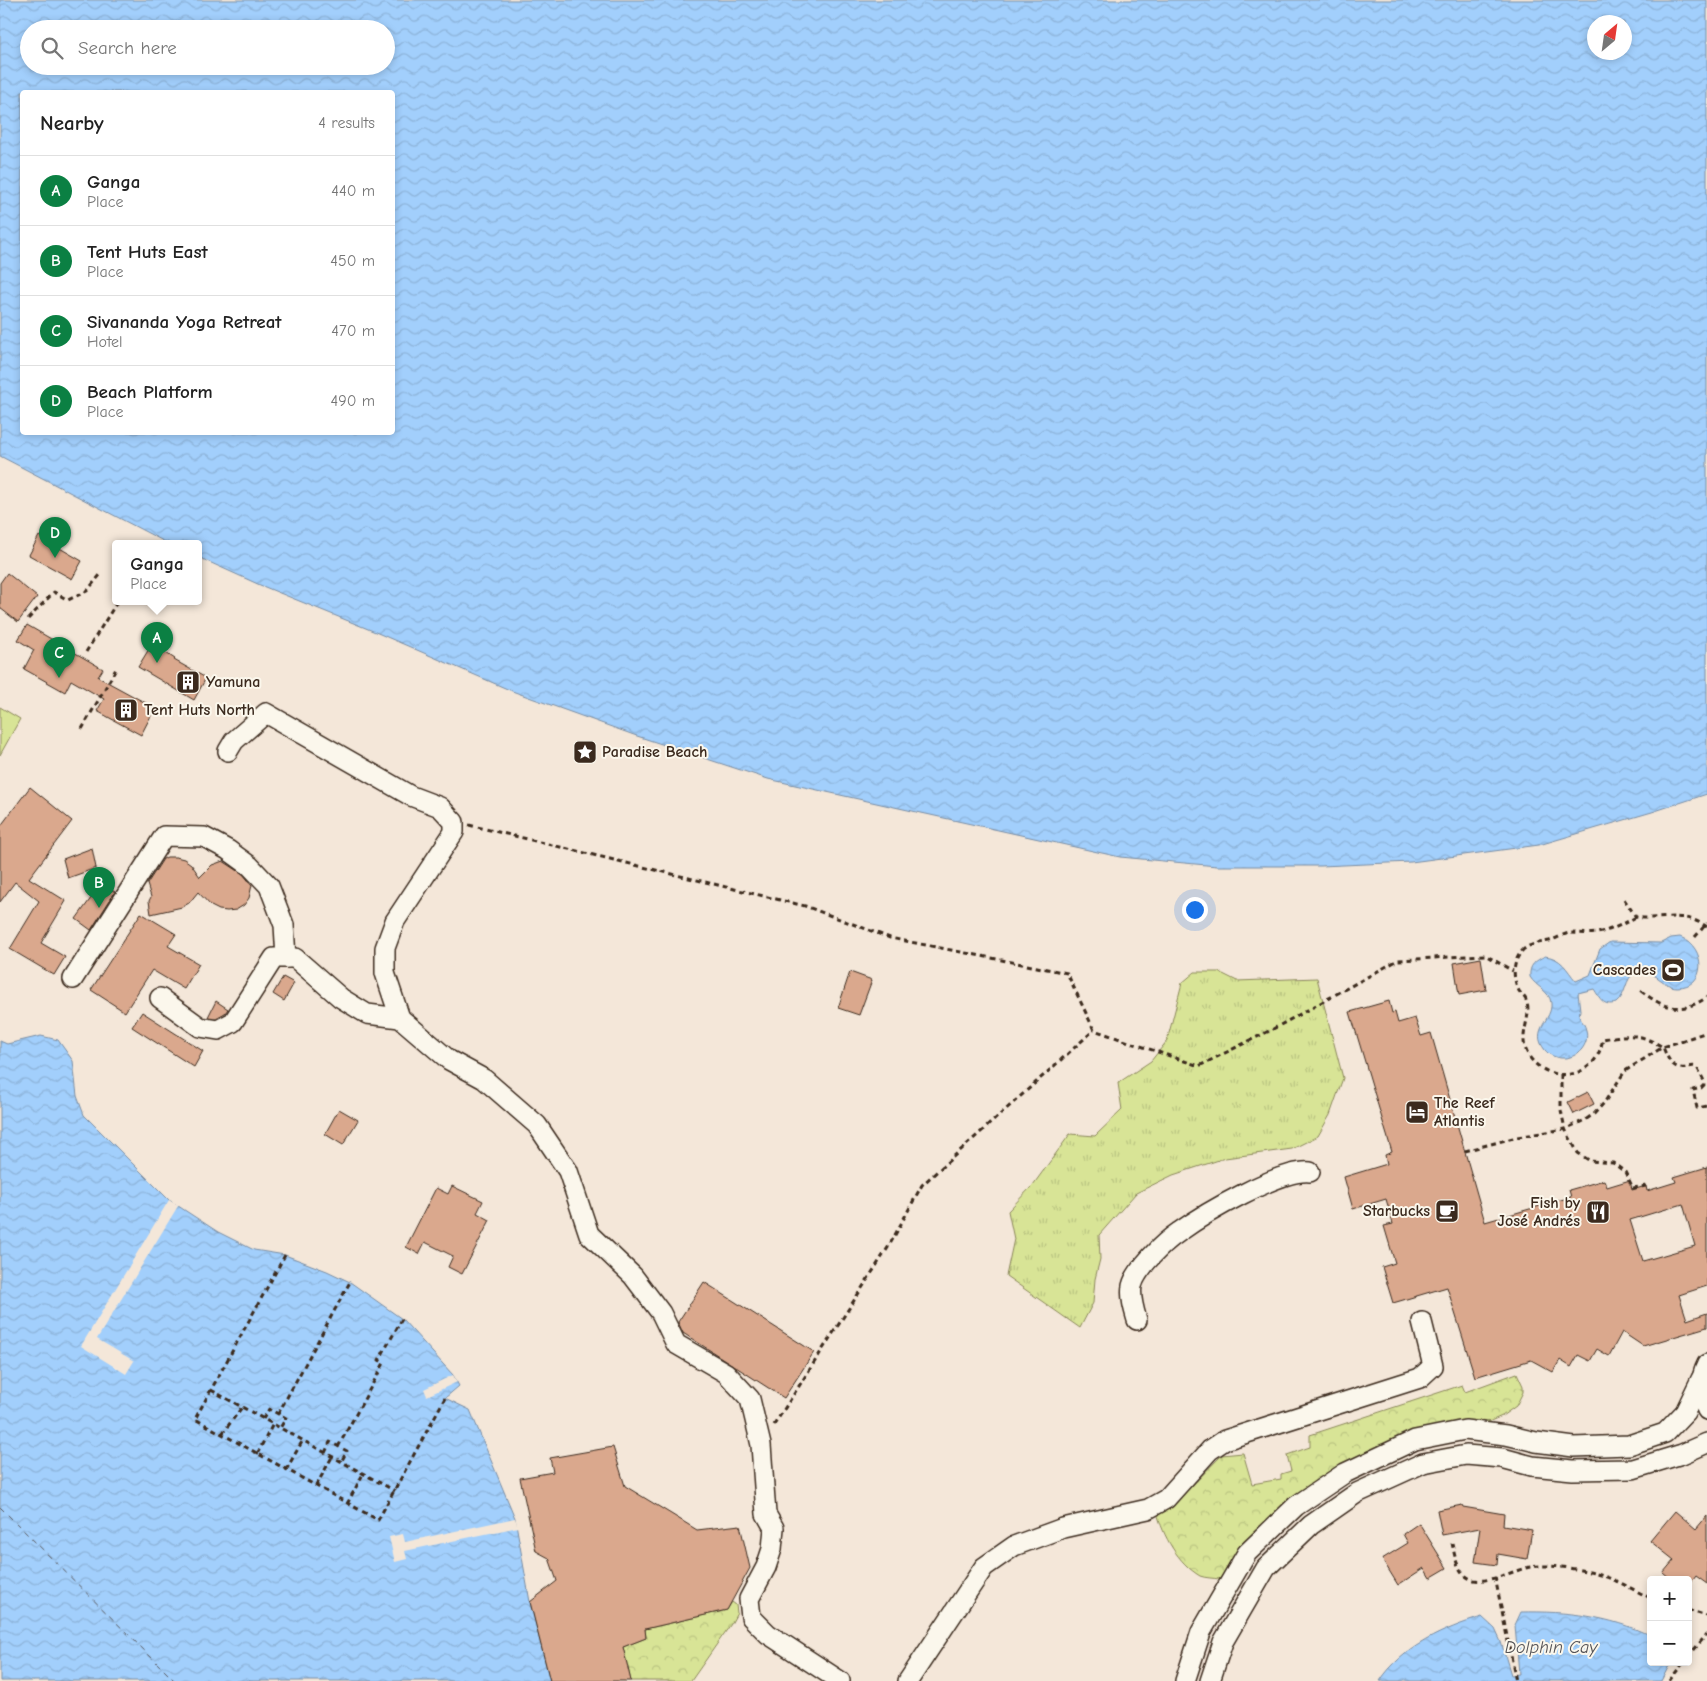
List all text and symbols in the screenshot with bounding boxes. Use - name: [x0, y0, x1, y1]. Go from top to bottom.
- north arrow: [1587, 15, 1632, 60]
- search box: [20, 20, 395, 75]
- icon: search: [38, 34, 66, 62]
- text: Search here: [78, 37, 177, 59]
- text: Nearby: [40, 111, 104, 135]
- text: 4 results: [318, 114, 375, 132]
- text: Ganga: [87, 171, 140, 193]
- text: A: [52, 182, 60, 200]
- text: 440 m: [331, 182, 375, 200]
- text: Place: [87, 193, 123, 211]
- text: Tent Huts East: [87, 241, 208, 263]
- text: B: [51, 252, 61, 270]
- text: 450 m: [330, 252, 375, 270]
- text: Place: [87, 263, 123, 281]
- text: Sivananda Yoga Retreat: [87, 311, 282, 333]
- text: C: [51, 322, 61, 340]
- text: 470 m: [331, 322, 375, 340]
- text: Hotel: [87, 333, 123, 351]
- text: Beach Platform: [87, 381, 213, 403]
- text: D: [51, 392, 61, 410]
- text: 490 m: [330, 392, 375, 410]
- text: Place: [87, 403, 123, 421]
- pin: D: [39, 517, 71, 558]
- popup: [112, 540, 202, 605]
- text: Ganga: [130, 553, 184, 575]
- text: Place: [130, 575, 167, 593]
- pin: A: [141, 622, 173, 663]
- pin: C: [43, 637, 75, 678]
- building icon: Yamuna: [175, 669, 201, 695]
- place label: Yamuna: [206, 673, 260, 691]
- building icon: Tent Huts North: [113, 697, 139, 723]
- place label: Tent Huts North: [144, 701, 255, 719]
- place icon: Paradise Beach: [572, 739, 598, 765]
- place label: Paradise Beach: [602, 743, 707, 761]
- pin: B: [83, 867, 115, 908]
- your location: [1182, 897, 1208, 923]
- sports icon: Cascades: [1660, 957, 1686, 983]
- place label: Cascades: [1593, 961, 1656, 979]
- place label: The Reef Atlantis: [1434, 1094, 1495, 1130]
- hotel icon: The Reef Atlantis: [1404, 1099, 1430, 1125]
- place label: Fish by José Andrés: [1497, 1194, 1581, 1230]
- cafe icon: Starbucks: [1434, 1198, 1460, 1224]
- restaurant icon: Fish by José Andrés: [1585, 1199, 1611, 1225]
- place label: Starbucks: [1363, 1202, 1430, 1220]
- map controls: [1647, 1576, 1692, 1666]
- button: +: [1647, 1576, 1692, 1621]
- button: −: [1647, 1621, 1692, 1666]
- water label: Dolphin Cay: [1505, 1637, 1598, 1658]

